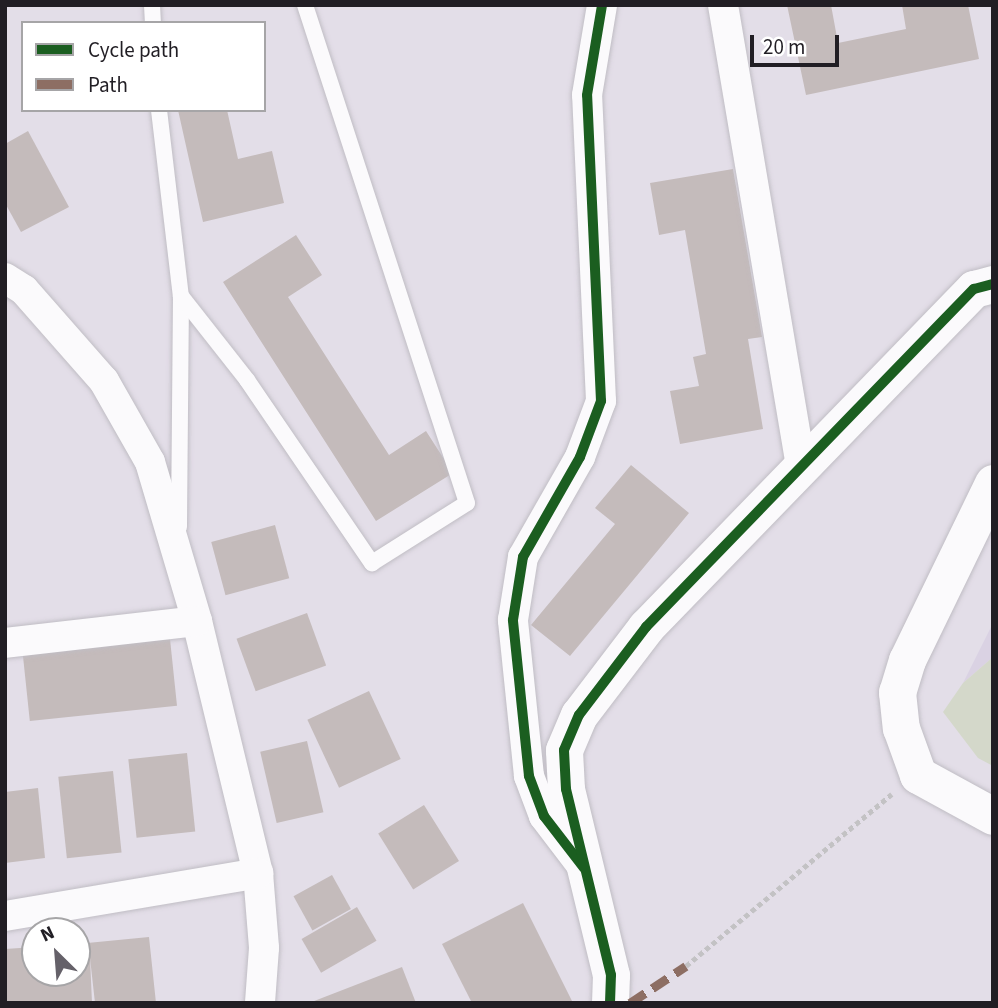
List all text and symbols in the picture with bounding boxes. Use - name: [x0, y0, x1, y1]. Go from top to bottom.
- legend: [21, 21, 266, 112]
- scale bar: [753, 21, 842, 65]
- text: 20 m: [763, 32, 805, 62]
- text: Cycle path: [88, 35, 179, 65]
- text: Path: [88, 70, 128, 100]
- north arrow: [21, 917, 91, 987]
- text: N: [36, 919, 59, 949]

